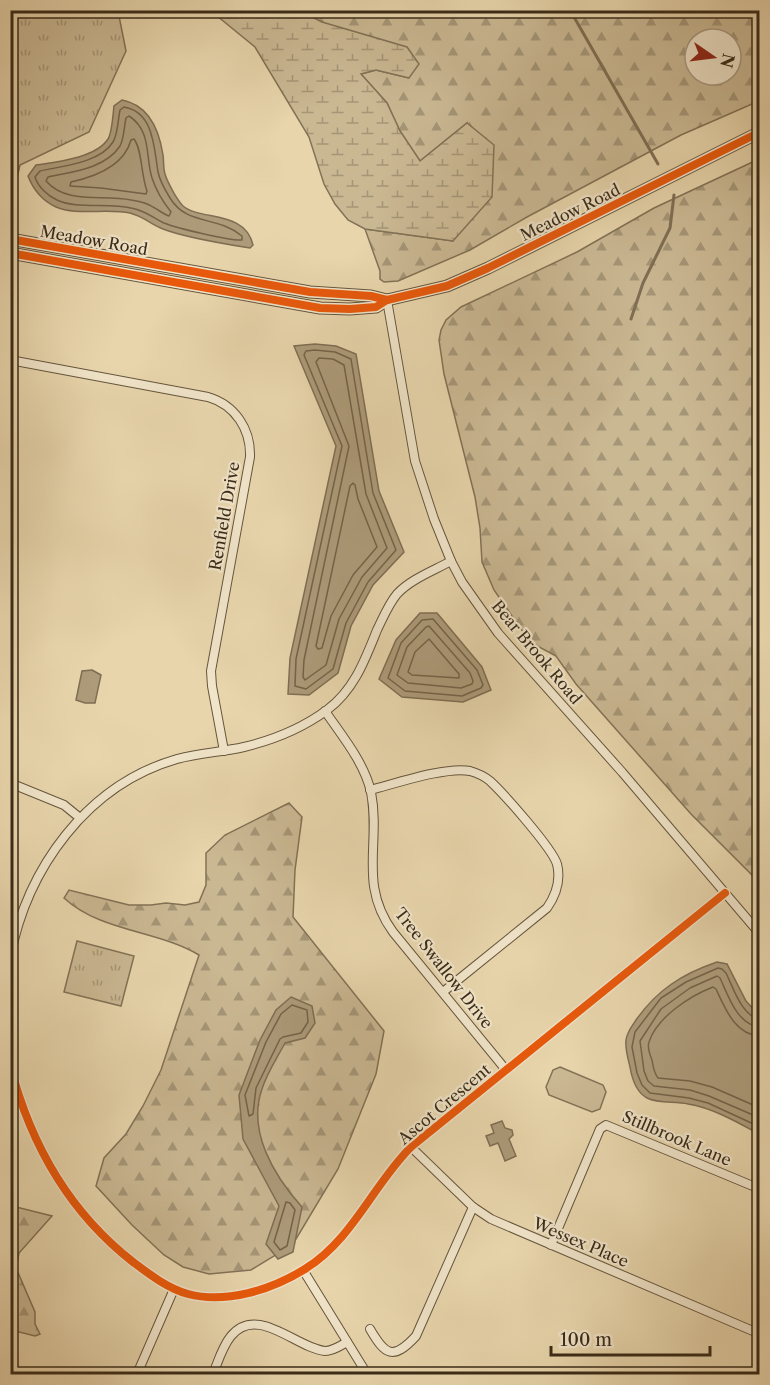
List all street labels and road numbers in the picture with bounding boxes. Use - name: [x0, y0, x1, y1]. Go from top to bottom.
- street label: Meadow Road: [517, 179, 624, 245]
- street label: Meadow Road: [39, 221, 150, 259]
- street label: Renfield Drive: [205, 460, 243, 572]
- street label: Bear Brook Road: [488, 596, 586, 708]
- street label: Tree Swallow Drive: [391, 904, 497, 1032]
- street label: Ascot Crescent: [393, 1059, 495, 1149]
- street label: Stillbrook Lane: [619, 1106, 735, 1170]
- street label: Wessex Place: [529, 1213, 632, 1271]

